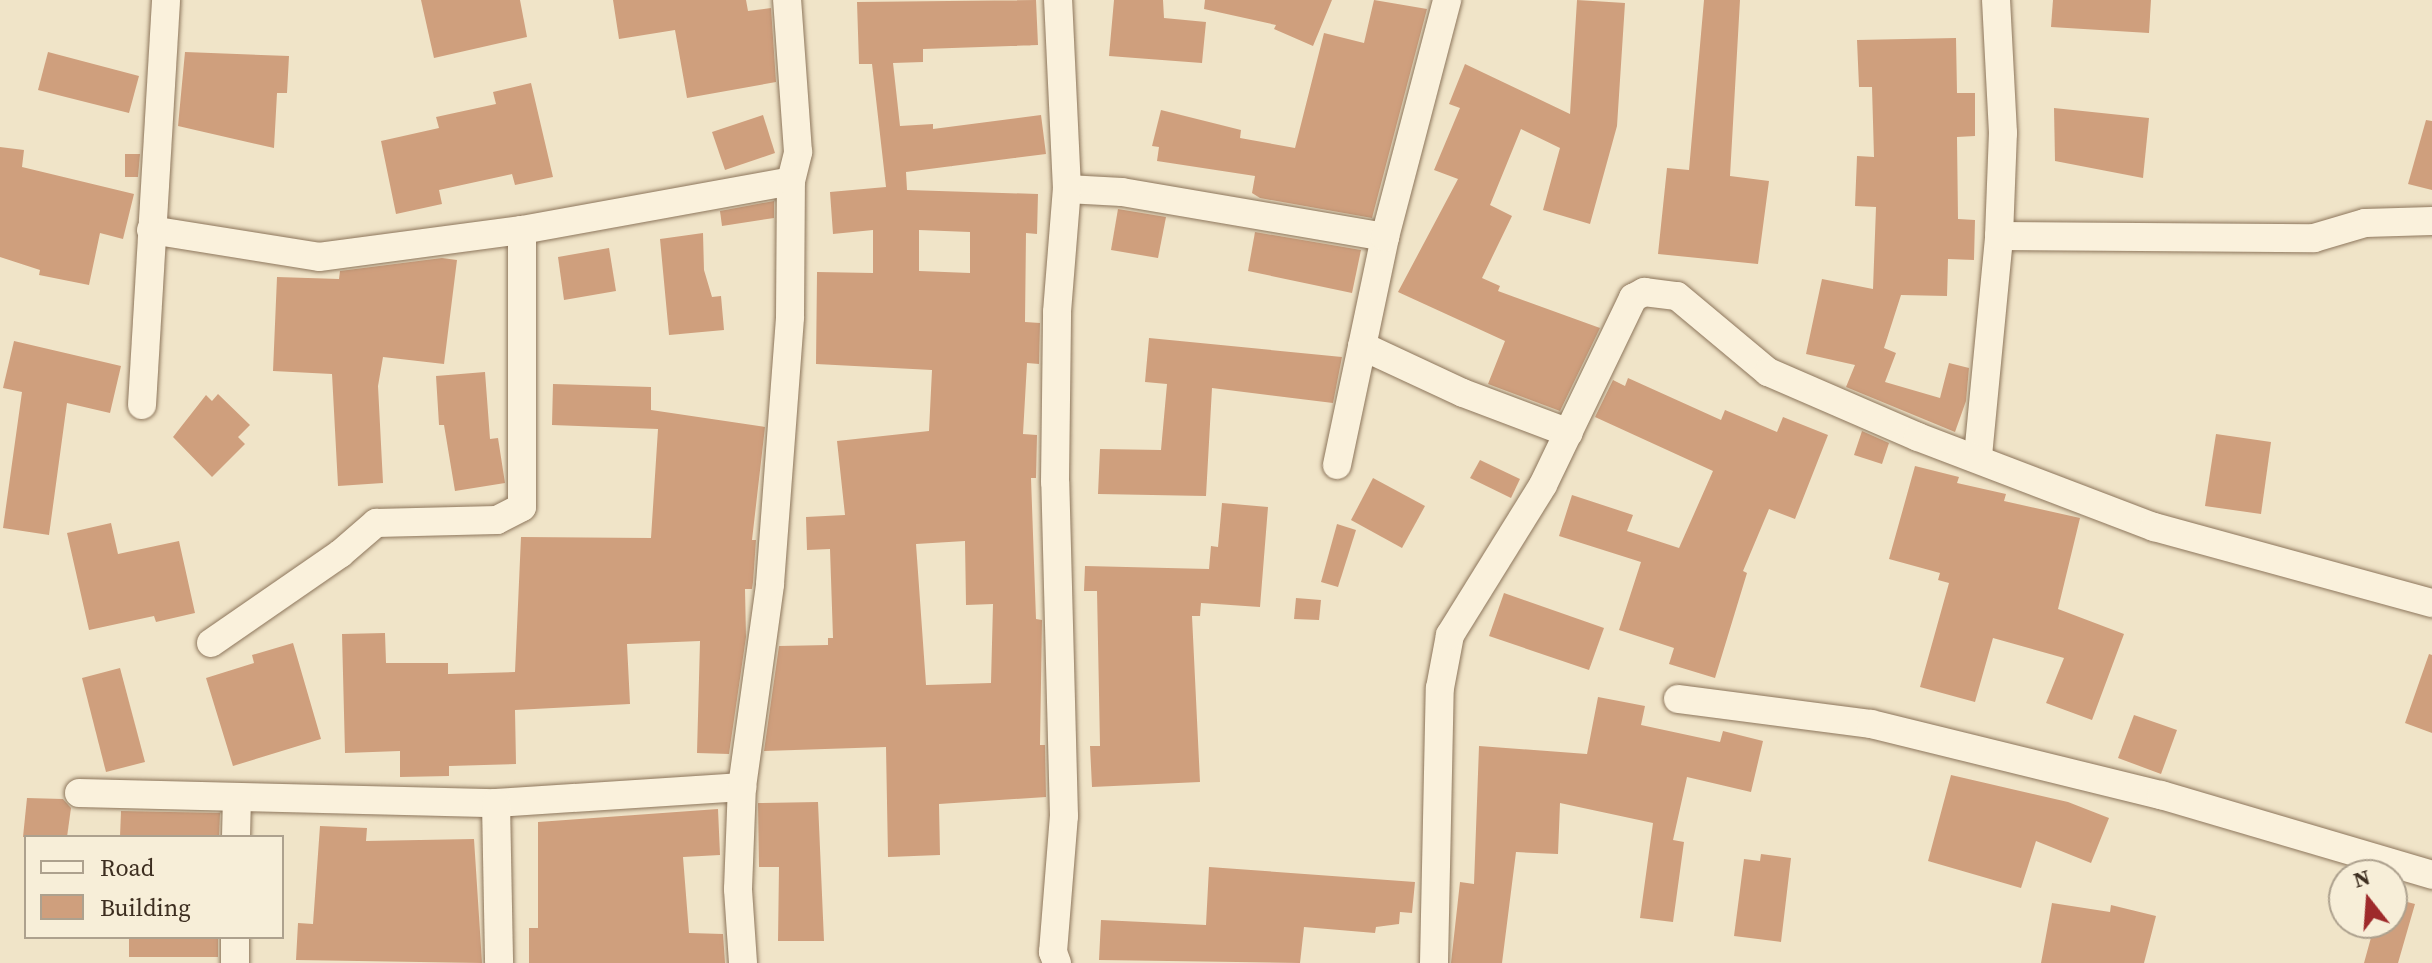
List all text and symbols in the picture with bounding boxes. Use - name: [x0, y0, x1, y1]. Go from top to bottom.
- legend: [24, 835, 284, 939]
- text: Road: [100, 851, 154, 884]
- north arrow: [2328, 859, 2408, 939]
- text: N: [2350, 861, 2374, 895]
- text: Building: [100, 891, 191, 924]

